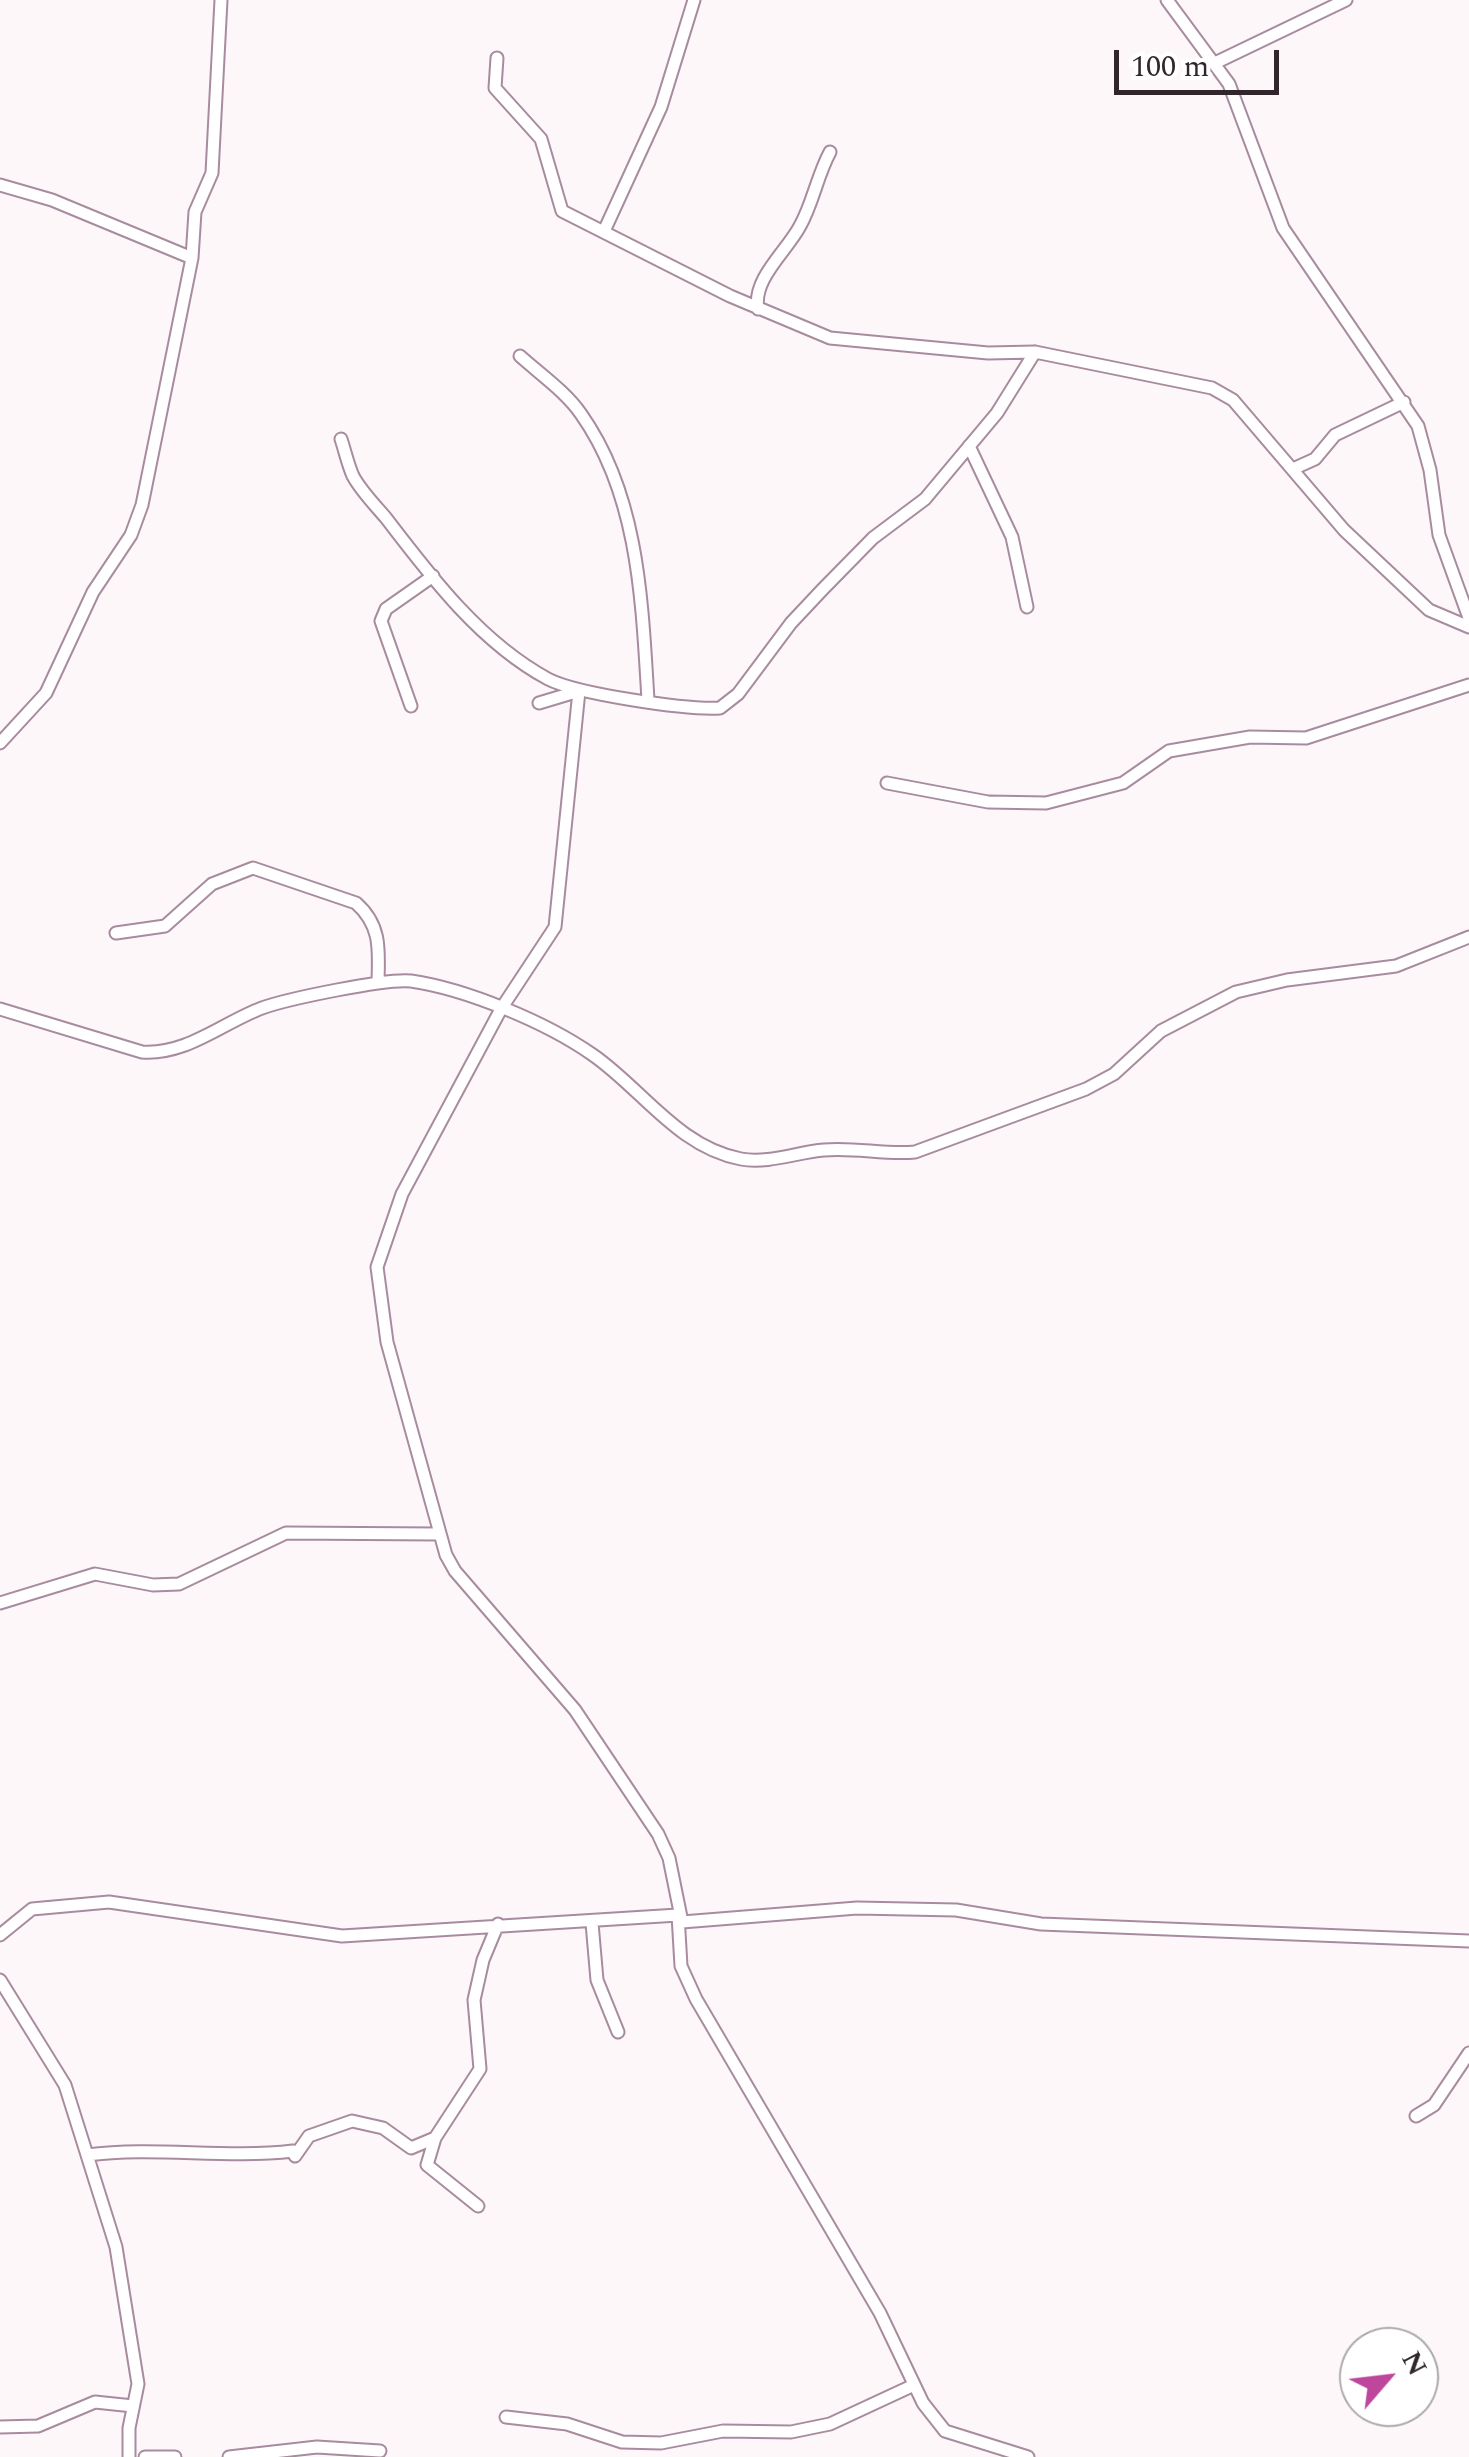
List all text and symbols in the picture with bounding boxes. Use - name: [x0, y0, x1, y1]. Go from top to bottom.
- scale bar: [1119, 30, 1284, 92]
- text: 100 m: [1131, 44, 1209, 90]
- north arrow: [1339, 2327, 1439, 2427]
- text: N: [1390, 2343, 1439, 2384]

